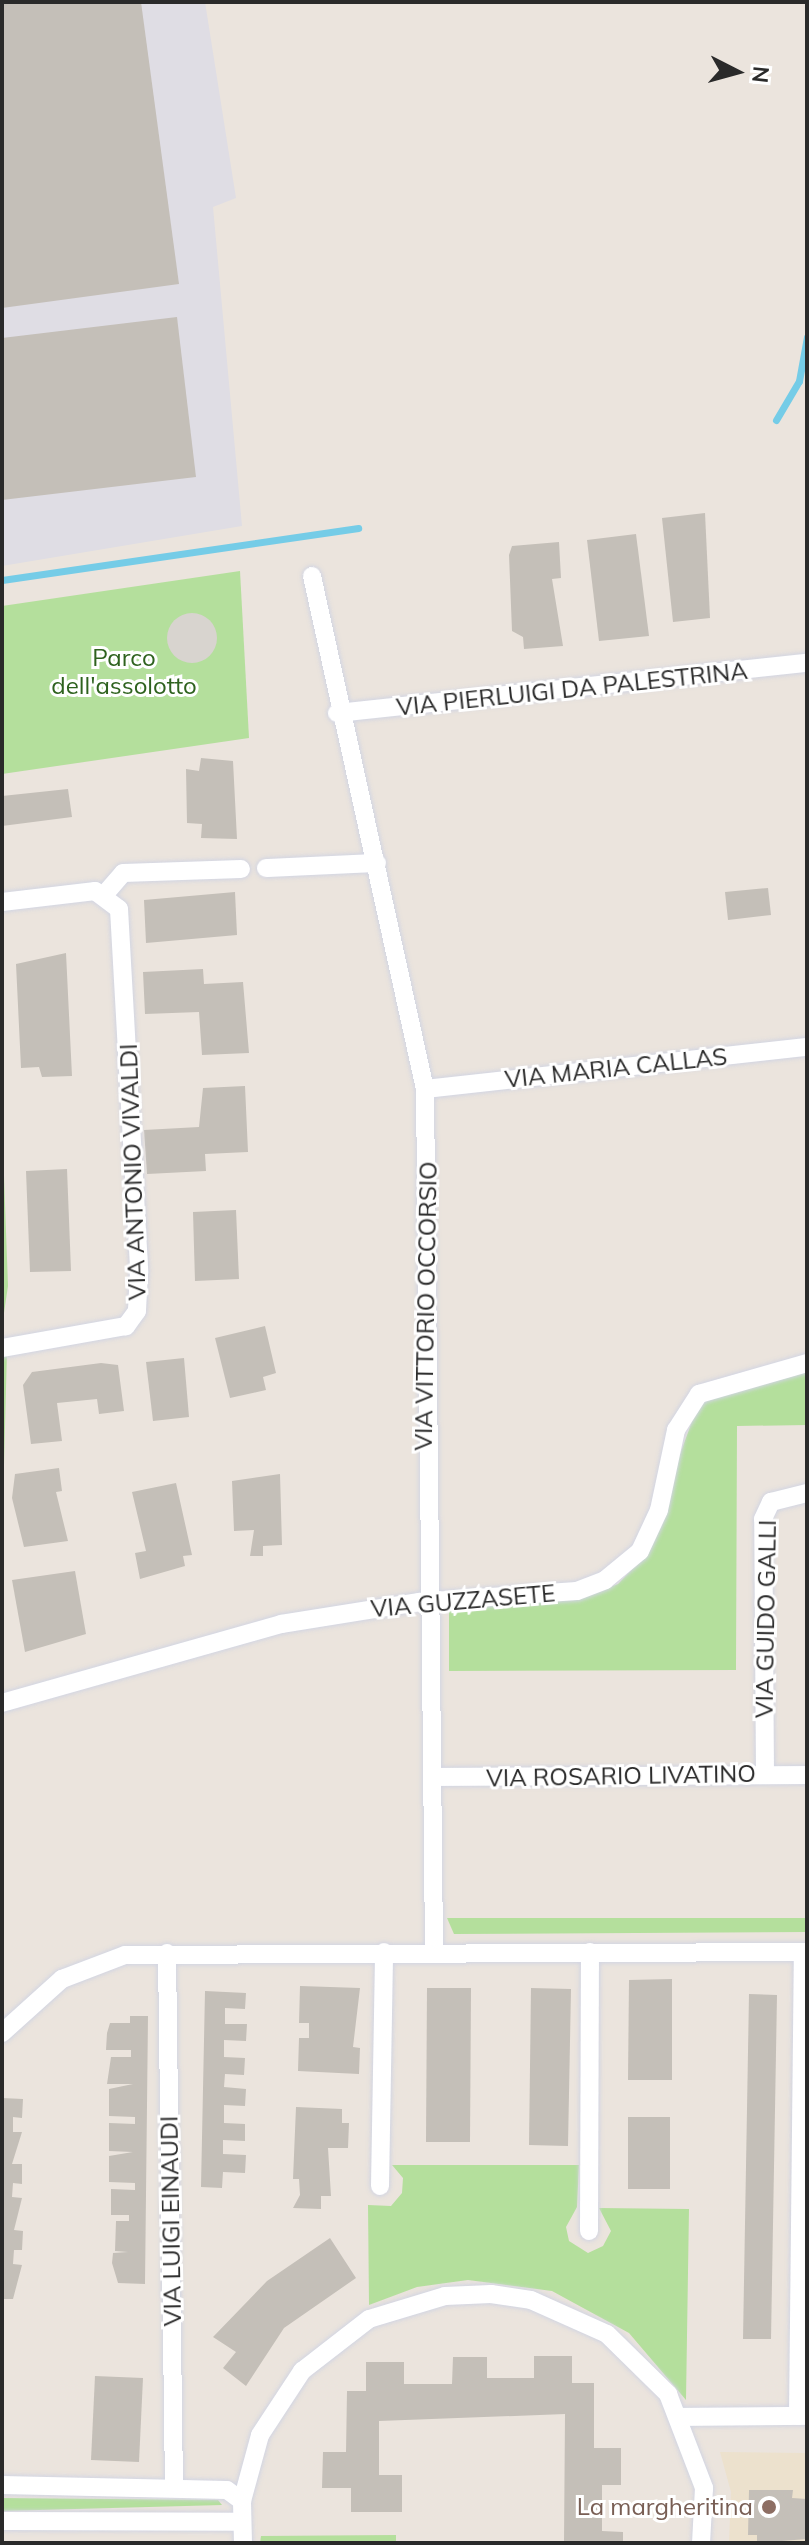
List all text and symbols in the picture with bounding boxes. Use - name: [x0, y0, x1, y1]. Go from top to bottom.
- north arrow: [697, 32, 777, 112]
- text: N: [746, 65, 776, 84]
- park label: Parco dell'assolotto: [51, 644, 197, 700]
- street label: VIA PIERLUIGI DA PALESTRINA: [395, 656, 749, 722]
- street label: VIA MARIA CALLAS: [503, 1042, 729, 1094]
- street label: VIA ANTONIO VIVALDI: [114, 1043, 152, 1301]
- street label: VIA VITTORIO OCCORSIO: [409, 1161, 443, 1451]
- street label: VIA GUIDO GALLI: [750, 1520, 782, 1718]
- street label: VIA GUZZASETE: [370, 1579, 556, 1623]
- street label: VIA ROSARIO LIVATINO: [486, 1759, 756, 1793]
- street label: VIA LUIGI EINAUDI: [155, 2116, 187, 2326]
- place label: La margheritina: [577, 2493, 753, 2521]
- marker: La margheritina: [760, 2498, 778, 2516]

